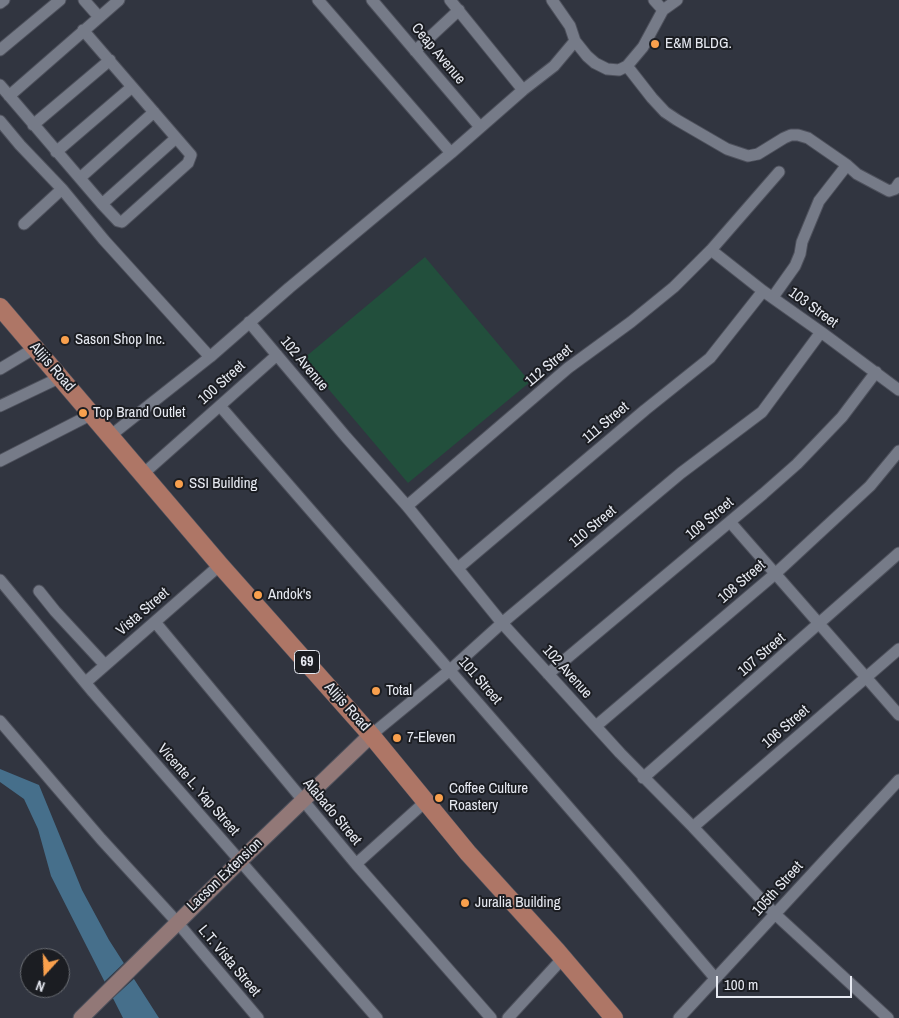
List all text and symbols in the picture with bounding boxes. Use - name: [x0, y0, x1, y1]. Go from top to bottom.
- street label: Ceap Avenue: [407, 20, 469, 88]
- place label: E&M BLDG.: [665, 35, 732, 53]
- marker: E&M BLDG.: [649, 38, 661, 50]
- street label: 103 Street: [785, 284, 841, 332]
- place label: Sason Shop Inc.: [75, 331, 165, 349]
- street label: 102 Avenue: [276, 333, 332, 395]
- marker: Sason Shop Inc.: [59, 334, 71, 346]
- street label: Alijis Road: [26, 339, 78, 395]
- street label: 112 Street: [522, 341, 576, 391]
- street label: 100 Street: [195, 357, 249, 409]
- street label: 111 Street: [579, 398, 633, 448]
- place label: Top Brand Outlet: [93, 404, 185, 422]
- marker: Top Brand Outlet: [77, 407, 89, 419]
- place label: SSI Building: [189, 475, 257, 493]
- marker: SSI Building: [173, 478, 185, 490]
- street label: 109 Street: [682, 494, 738, 544]
- street label: 110 Street: [566, 502, 620, 552]
- street label: 108 Street: [715, 557, 769, 607]
- street label: Vista Street: [113, 584, 173, 640]
- place label: Andok's: [268, 586, 311, 604]
- marker: Andok's: [252, 589, 264, 601]
- street label: 107 Street: [735, 630, 789, 680]
- street label: 102 Avenue: [538, 642, 596, 702]
- road number: 69: [294, 650, 320, 674]
- street label: 101 Street: [455, 654, 505, 708]
- street label: Alijis Road: [320, 679, 374, 735]
- place label: Total: [386, 682, 412, 700]
- marker: Total: [370, 685, 382, 697]
- street label: 106 Street: [759, 702, 813, 752]
- place label: 7-Eleven: [407, 729, 456, 747]
- marker: 7-Eleven: [391, 732, 403, 744]
- street label: Vicente L. Yap Street: [153, 740, 243, 840]
- street label: Alabado Street: [299, 775, 365, 849]
- place label: Coffee Culture Roastery: [449, 780, 528, 815]
- marker: Coffee Culture Roastery: [433, 792, 445, 804]
- street label: Lacson Extension: [184, 835, 266, 915]
- street label: 105th Street: [749, 858, 807, 920]
- place label: Juralia Building: [475, 894, 560, 912]
- marker: Juralia Building: [459, 897, 471, 909]
- street label: L.T. Vista Street: [194, 922, 264, 1000]
- north arrow: [20, 948, 70, 998]
- scale bar: [719, 966, 855, 998]
- text: 100 m: [724, 974, 758, 995]
- text: N: [33, 976, 47, 996]

